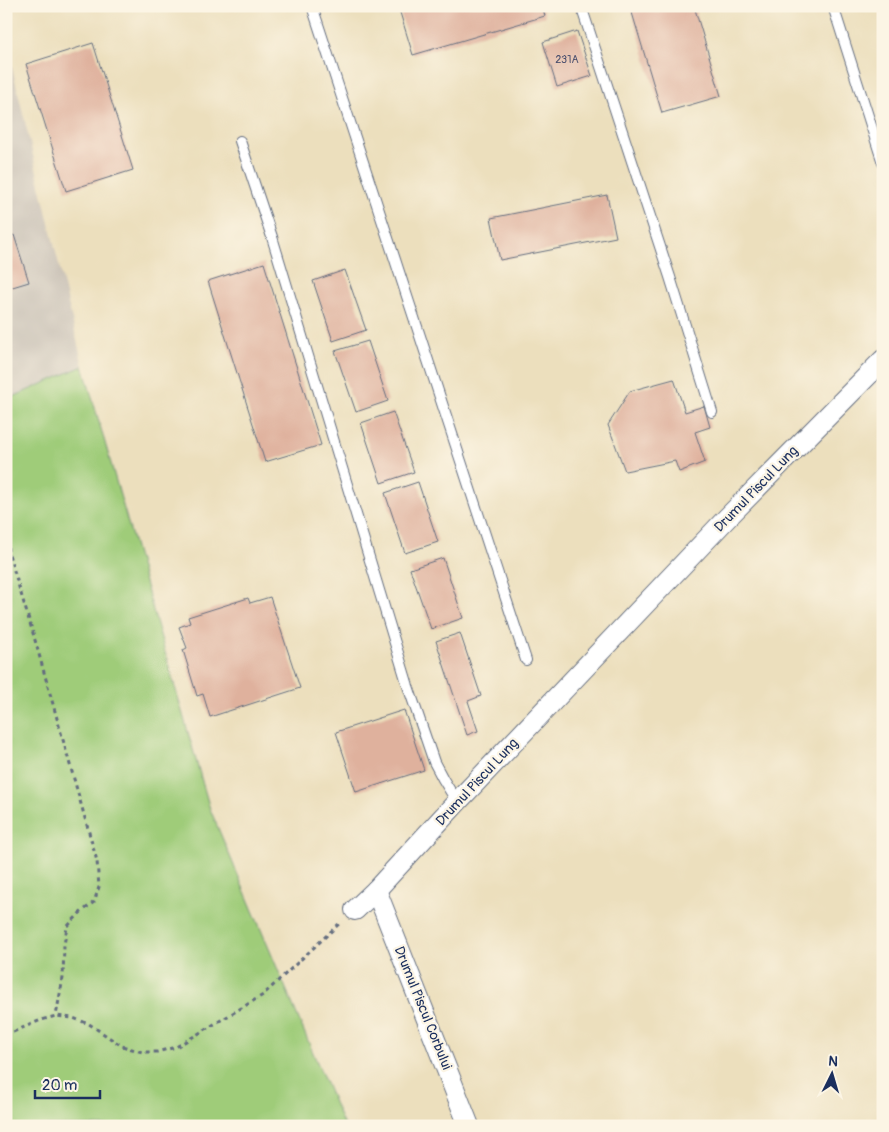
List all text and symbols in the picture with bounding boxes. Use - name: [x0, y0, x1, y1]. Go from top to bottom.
- house number: 231A: [555, 53, 579, 66]
- street label: Drumul Piscul Lung: [711, 442, 801, 536]
- street label: Drumul Piscul Lung: [432, 735, 522, 829]
- street label: Drumul Piscul Corbului: [391, 944, 456, 1072]
- north arrow: [806, 1050, 856, 1100]
- text: N: [828, 1053, 839, 1070]
- scale bar: [35, 1067, 100, 1099]
- text: 20 m: [42, 1076, 77, 1095]

